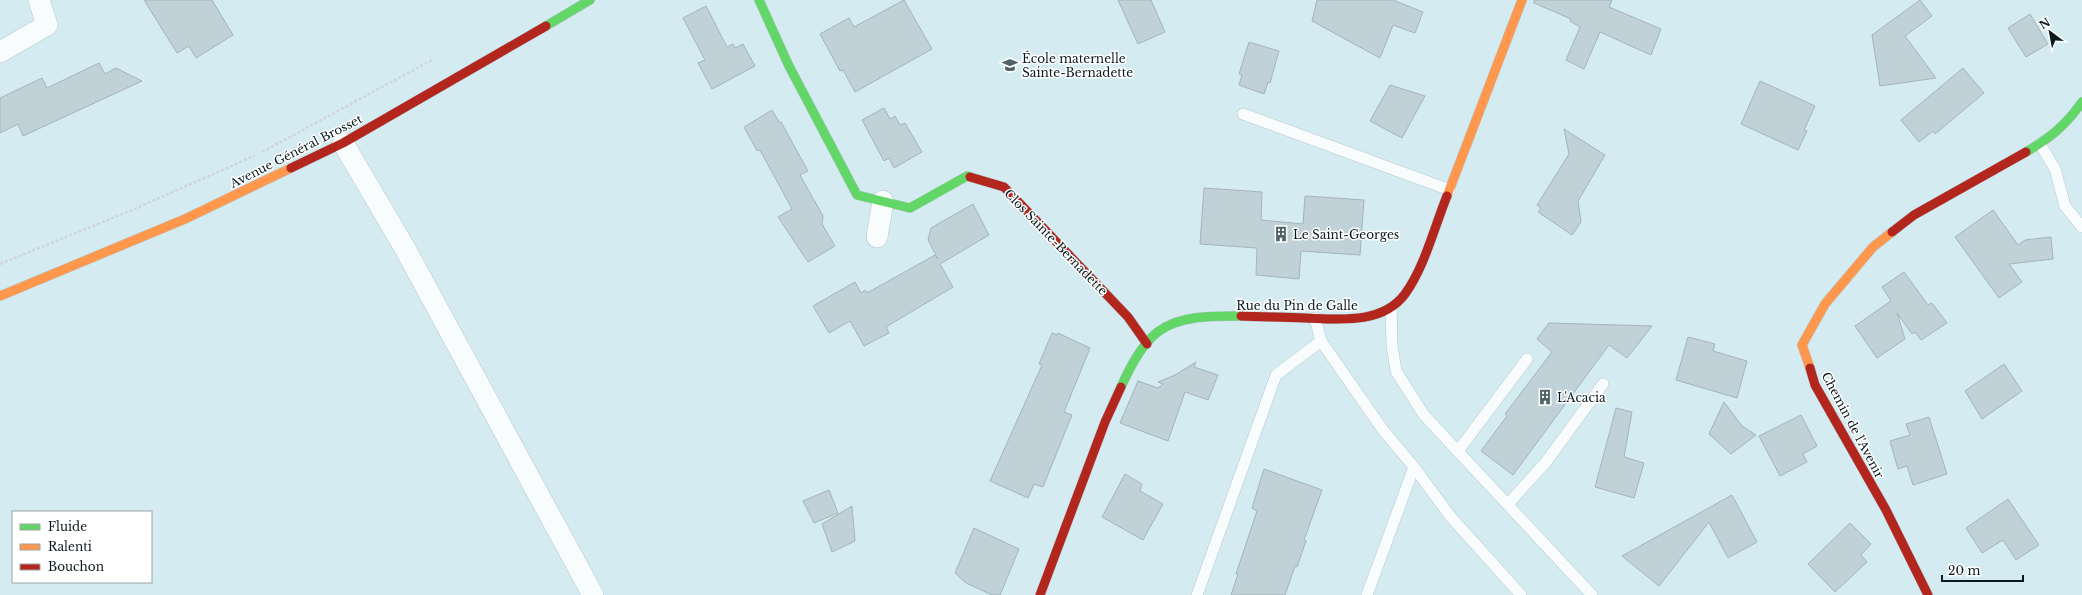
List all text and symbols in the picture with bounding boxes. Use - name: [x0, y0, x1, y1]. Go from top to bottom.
- north arrow: [2030, 12, 2070, 52]
- text: N: [2037, 14, 2053, 32]
- place label: École maternelle Sainte-Bernadette: [1022, 50, 1133, 80]
- school or university icon: École maternelle Sainte-Bernadette: [1001, 56, 1019, 74]
- street label: Avenue Général Brosset: [227, 111, 365, 191]
- street label: Clos Sainte-Bernadette: [1001, 186, 1111, 298]
- building icon: Le Saint-Georges: [1272, 225, 1290, 243]
- place label: Le Saint-Georges: [1293, 227, 1399, 242]
- street label: Rue du Pin de Galle: [1236, 298, 1358, 313]
- street label: Chemin de l'Avenir: [1819, 369, 1887, 481]
- building icon: L'Acacia: [1536, 388, 1554, 406]
- place label: L'Acacia: [1557, 390, 1606, 405]
- legend: [12, 511, 152, 583]
- text: Fluide: [48, 519, 87, 534]
- text: Ralenti: [48, 539, 92, 554]
- scale bar: [1942, 557, 2023, 583]
- text: Bouchon: [48, 559, 104, 574]
- text: 20 m: [1948, 563, 1980, 578]

